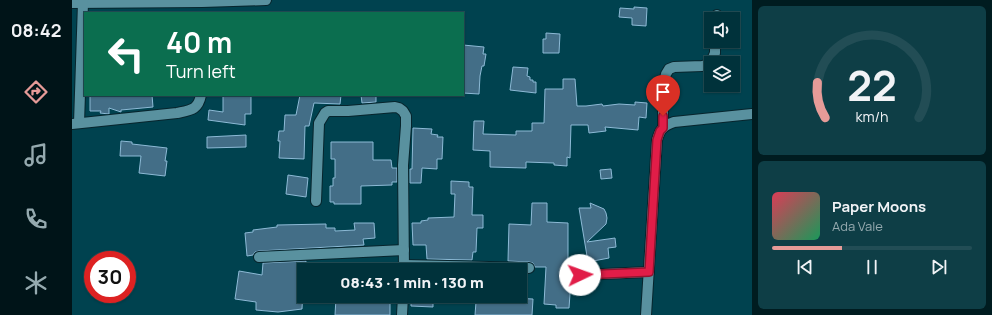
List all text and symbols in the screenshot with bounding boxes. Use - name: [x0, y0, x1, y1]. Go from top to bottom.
- map controls: [704, 12, 740, 92]
- button: sound: [704, 12, 740, 48]
- text: 08:42: [11, 18, 61, 42]
- text: 40 m: [166, 23, 232, 61]
- icon: left: [100, 28, 152, 80]
- button: layers: [704, 56, 740, 92]
- text: 22: [847, 57, 897, 113]
- text: Turn left: [166, 59, 236, 83]
- pin: [646, 75, 680, 116]
- icon: directions: [22, 78, 50, 106]
- icon: arrive: [652, 81, 674, 103]
- text: km/h: [855, 107, 889, 126]
- icon: music: [22, 141, 50, 169]
- text: Paper Moons: [832, 196, 926, 217]
- icon: phone: [22, 205, 50, 233]
- text: Ada Vale: [832, 217, 883, 235]
- speed limit sign: 30: [84, 251, 136, 303]
- position arrow: [559, 254, 601, 296]
- icon: previous: [794, 256, 816, 278]
- icon: pause: [861, 256, 883, 278]
- icon: next: [928, 256, 950, 278]
- icon: climate: [22, 269, 50, 297]
- text: 08:43 · 1 min · 130 m: [340, 272, 484, 293]

